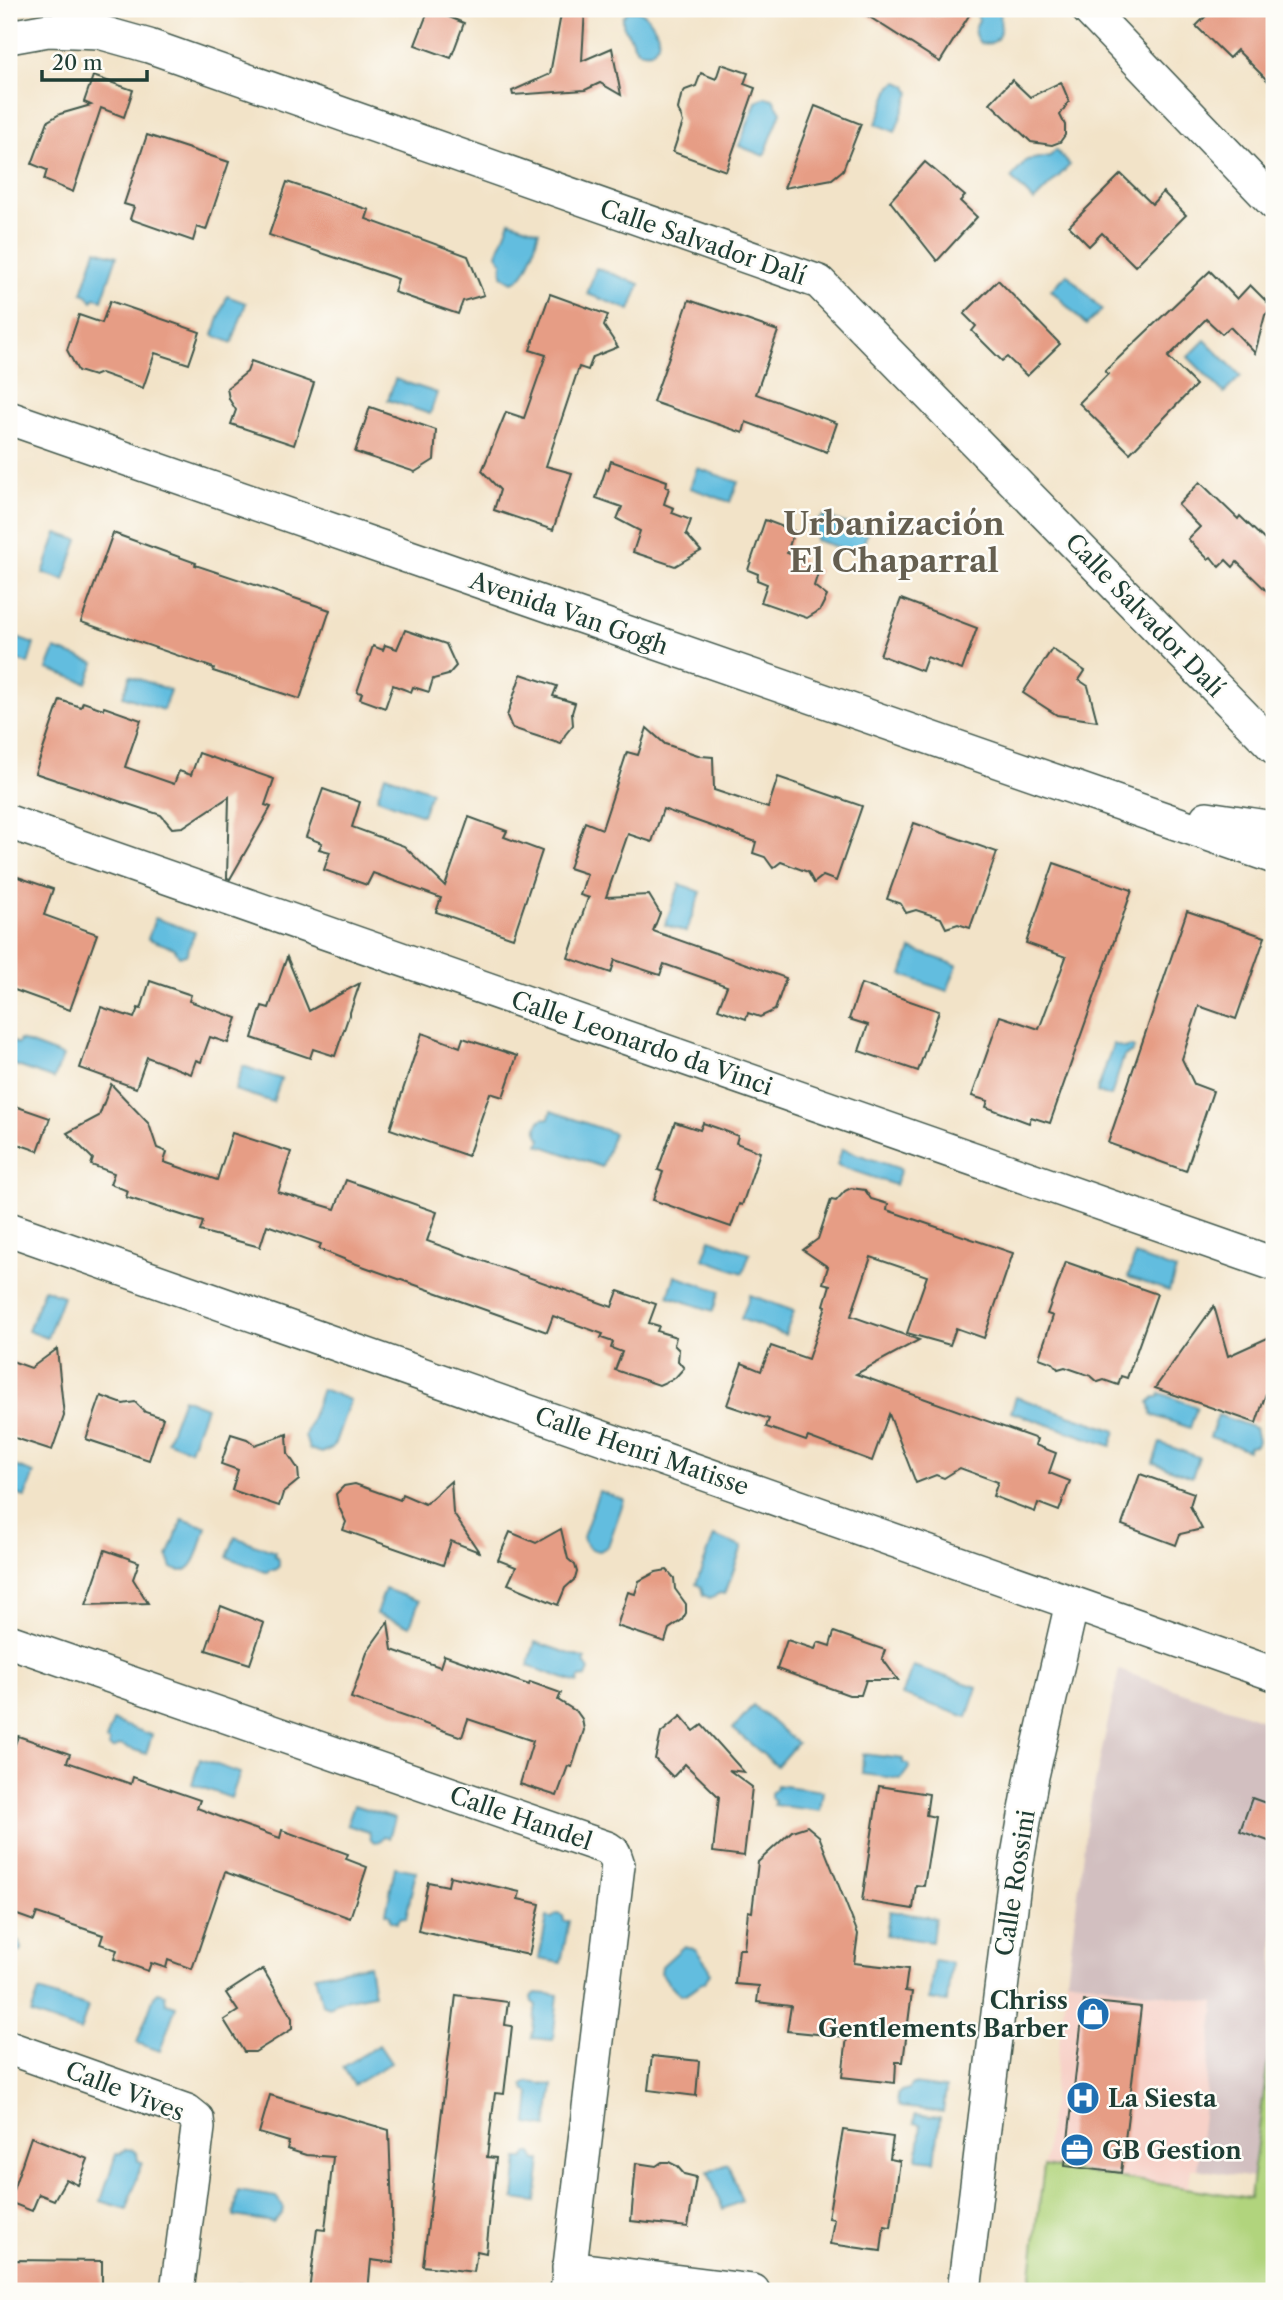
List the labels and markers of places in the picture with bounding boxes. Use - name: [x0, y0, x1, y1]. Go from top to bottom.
- place label: Chriss Gentlements Barber: [818, 1986, 1068, 2043]
- shop icon: Chriss Gentlements Barber: [1074, 1995, 1112, 2033]
- hospital icon: La Siesta: [1064, 2079, 1102, 2117]
- place label: La Siesta: [1108, 2084, 1218, 2113]
- office icon: GB Gestion: [1058, 2131, 1096, 2169]
- place label: GB Gestion: [1102, 2136, 1242, 2165]

